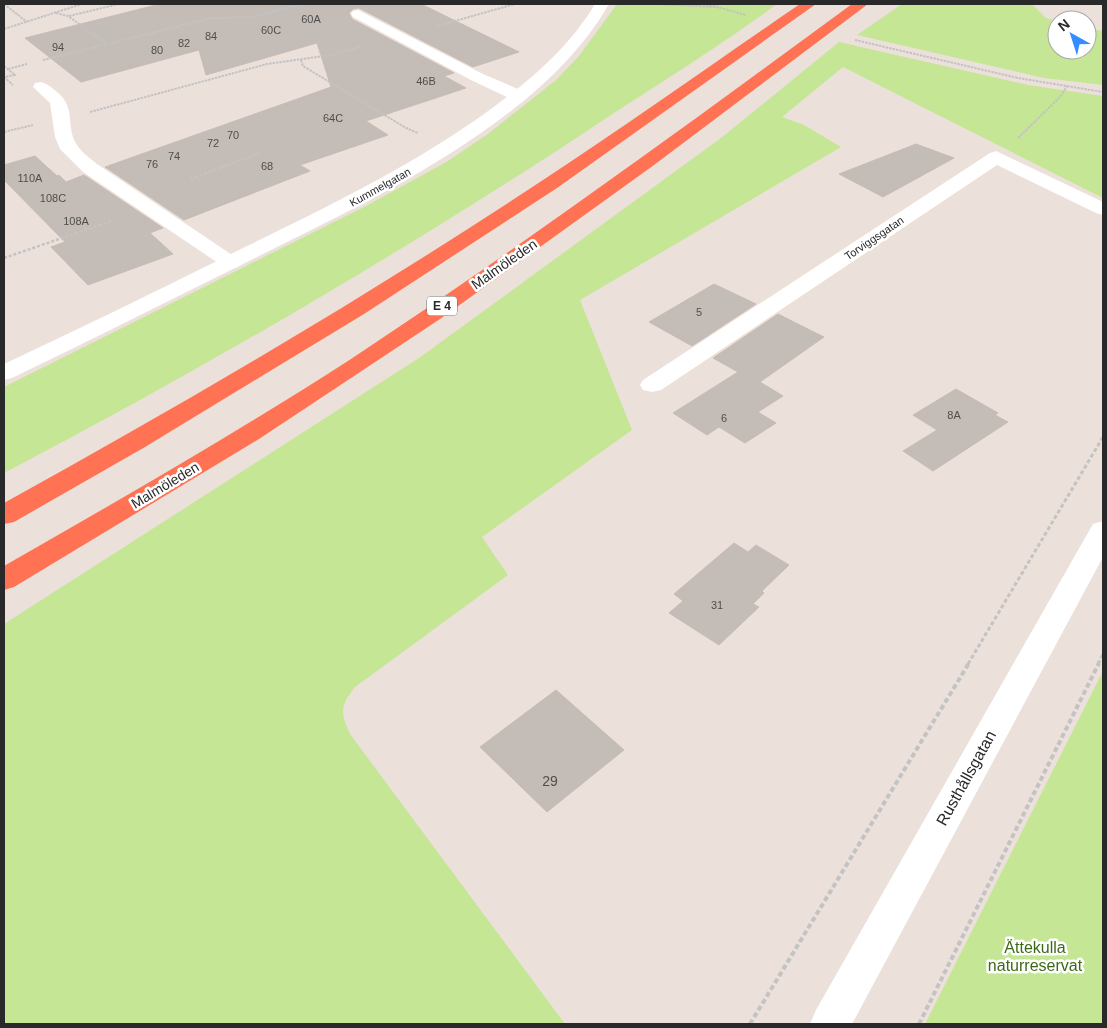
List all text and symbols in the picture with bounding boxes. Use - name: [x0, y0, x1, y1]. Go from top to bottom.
- north arrow: [1047, 10, 1097, 60]
- house number: 60A: [301, 13, 321, 25]
- text: N: [1055, 15, 1073, 34]
- house number: 60C: [261, 24, 281, 36]
- house number: 84: [205, 30, 217, 42]
- house number: 82: [178, 37, 190, 49]
- house number: 94: [52, 41, 64, 53]
- house number: 80: [151, 44, 163, 56]
- house number: 46B: [416, 75, 436, 87]
- house number: 64C: [323, 112, 343, 124]
- house number: 70: [227, 129, 239, 141]
- house number: 72: [207, 137, 219, 149]
- house number: 74: [168, 150, 180, 162]
- house number: 76: [146, 158, 158, 170]
- house number: 68: [261, 160, 273, 172]
- street label: Kummelgatan: [347, 165, 413, 209]
- house number: 110A: [18, 172, 43, 184]
- house number: 108C: [40, 192, 66, 204]
- street label: Torviggsgatan: [842, 214, 906, 262]
- house number: 108A: [63, 215, 90, 227]
- street label: Malmöleden: [468, 236, 540, 292]
- road number: E 4: [427, 296, 457, 316]
- house number: 5: [696, 306, 702, 318]
- house number: 8A: [947, 409, 961, 421]
- house number: 6: [721, 412, 727, 424]
- street label: Malmöleden: [128, 459, 202, 511]
- house number: 31: [711, 599, 723, 611]
- street label: Rusthållsgatan: [933, 728, 999, 828]
- house number: 29: [542, 773, 558, 789]
- park label: Ättekulla naturreservat: [988, 939, 1083, 974]

